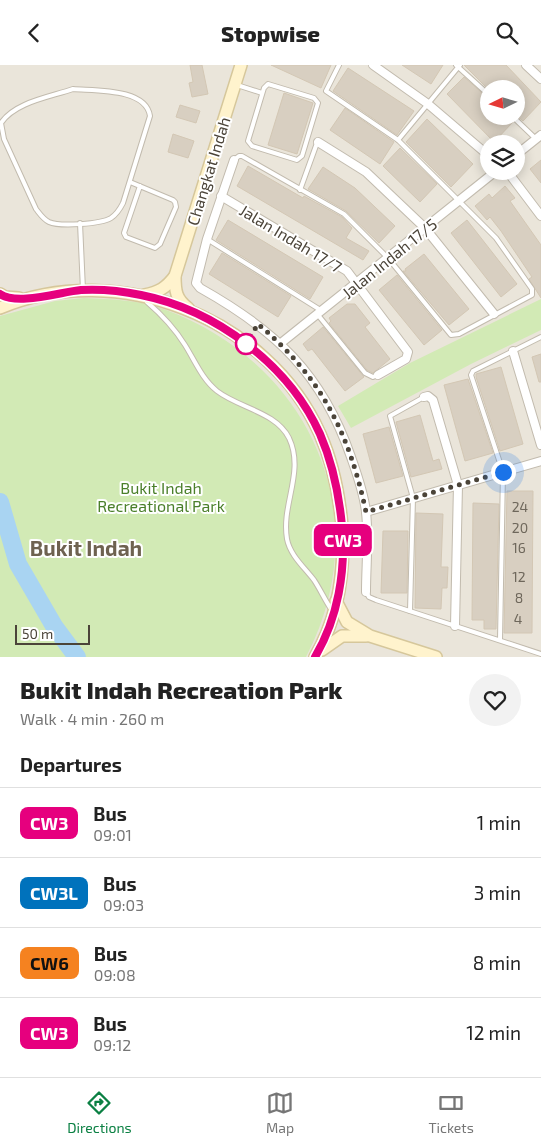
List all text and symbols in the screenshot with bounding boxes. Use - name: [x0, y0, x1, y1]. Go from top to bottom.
- icon: back: [20, 19, 48, 47]
- icon: search: [493, 19, 521, 47]
- text: Stopwise: [221, 20, 320, 46]
- north arrow: [480, 80, 525, 125]
- map controls: [480, 80, 525, 180]
- street label: Changkat Indah: [182, 114, 234, 228]
- button: layers: [480, 135, 525, 180]
- street label: Jalan Indah 17/7: [236, 200, 346, 276]
- street label: Jalan Indah 17/5: [338, 214, 440, 302]
- unlabelled marker: [235, 333, 257, 355]
- your location: [491, 460, 516, 485]
- park label: Bukit Indah Recreational Park: [97, 478, 225, 515]
- house number: 24: [512, 498, 528, 515]
- house number: 20: [512, 519, 528, 536]
- line badge: CW3: [314, 524, 372, 556]
- text: CW3: [324, 529, 362, 551]
- district label: Bukit Indah: [30, 535, 142, 560]
- house number: 16: [512, 539, 526, 556]
- house number: 12: [512, 568, 526, 585]
- house number: 8: [515, 589, 523, 606]
- house number: 4: [514, 610, 522, 627]
- scale bar: [15, 622, 90, 645]
- text: 50 m: [22, 625, 53, 642]
- button: heart: [469, 674, 521, 726]
- text: Bukit Indah Recreation Park: [20, 675, 342, 704]
- text: Walk · 4 min · 260 m: [20, 709, 164, 728]
- text: Departures: [20, 753, 122, 776]
- text: Bus: [93, 802, 127, 825]
- text: 1 min: [477, 811, 521, 834]
- text: CW3: [30, 812, 68, 834]
- text: 09:01: [93, 825, 132, 844]
- text: Bus: [103, 872, 137, 895]
- text: 3 min: [474, 881, 521, 904]
- text: CW3L: [30, 882, 78, 904]
- text: 09:03: [103, 895, 144, 914]
- text: Bus: [94, 942, 127, 965]
- text: 8 min: [473, 951, 521, 974]
- text: CW6: [30, 952, 69, 974]
- text: 09:08: [94, 965, 136, 984]
- text: Bus: [93, 1012, 127, 1035]
- text: 12 min: [466, 1021, 521, 1044]
- text: CW3: [30, 1022, 68, 1044]
- text: 09:12: [93, 1035, 131, 1054]
- tab: Directions: [67, 1089, 132, 1136]
- tab: Map: [266, 1089, 294, 1136]
- tab: Tickets: [428, 1089, 474, 1136]

